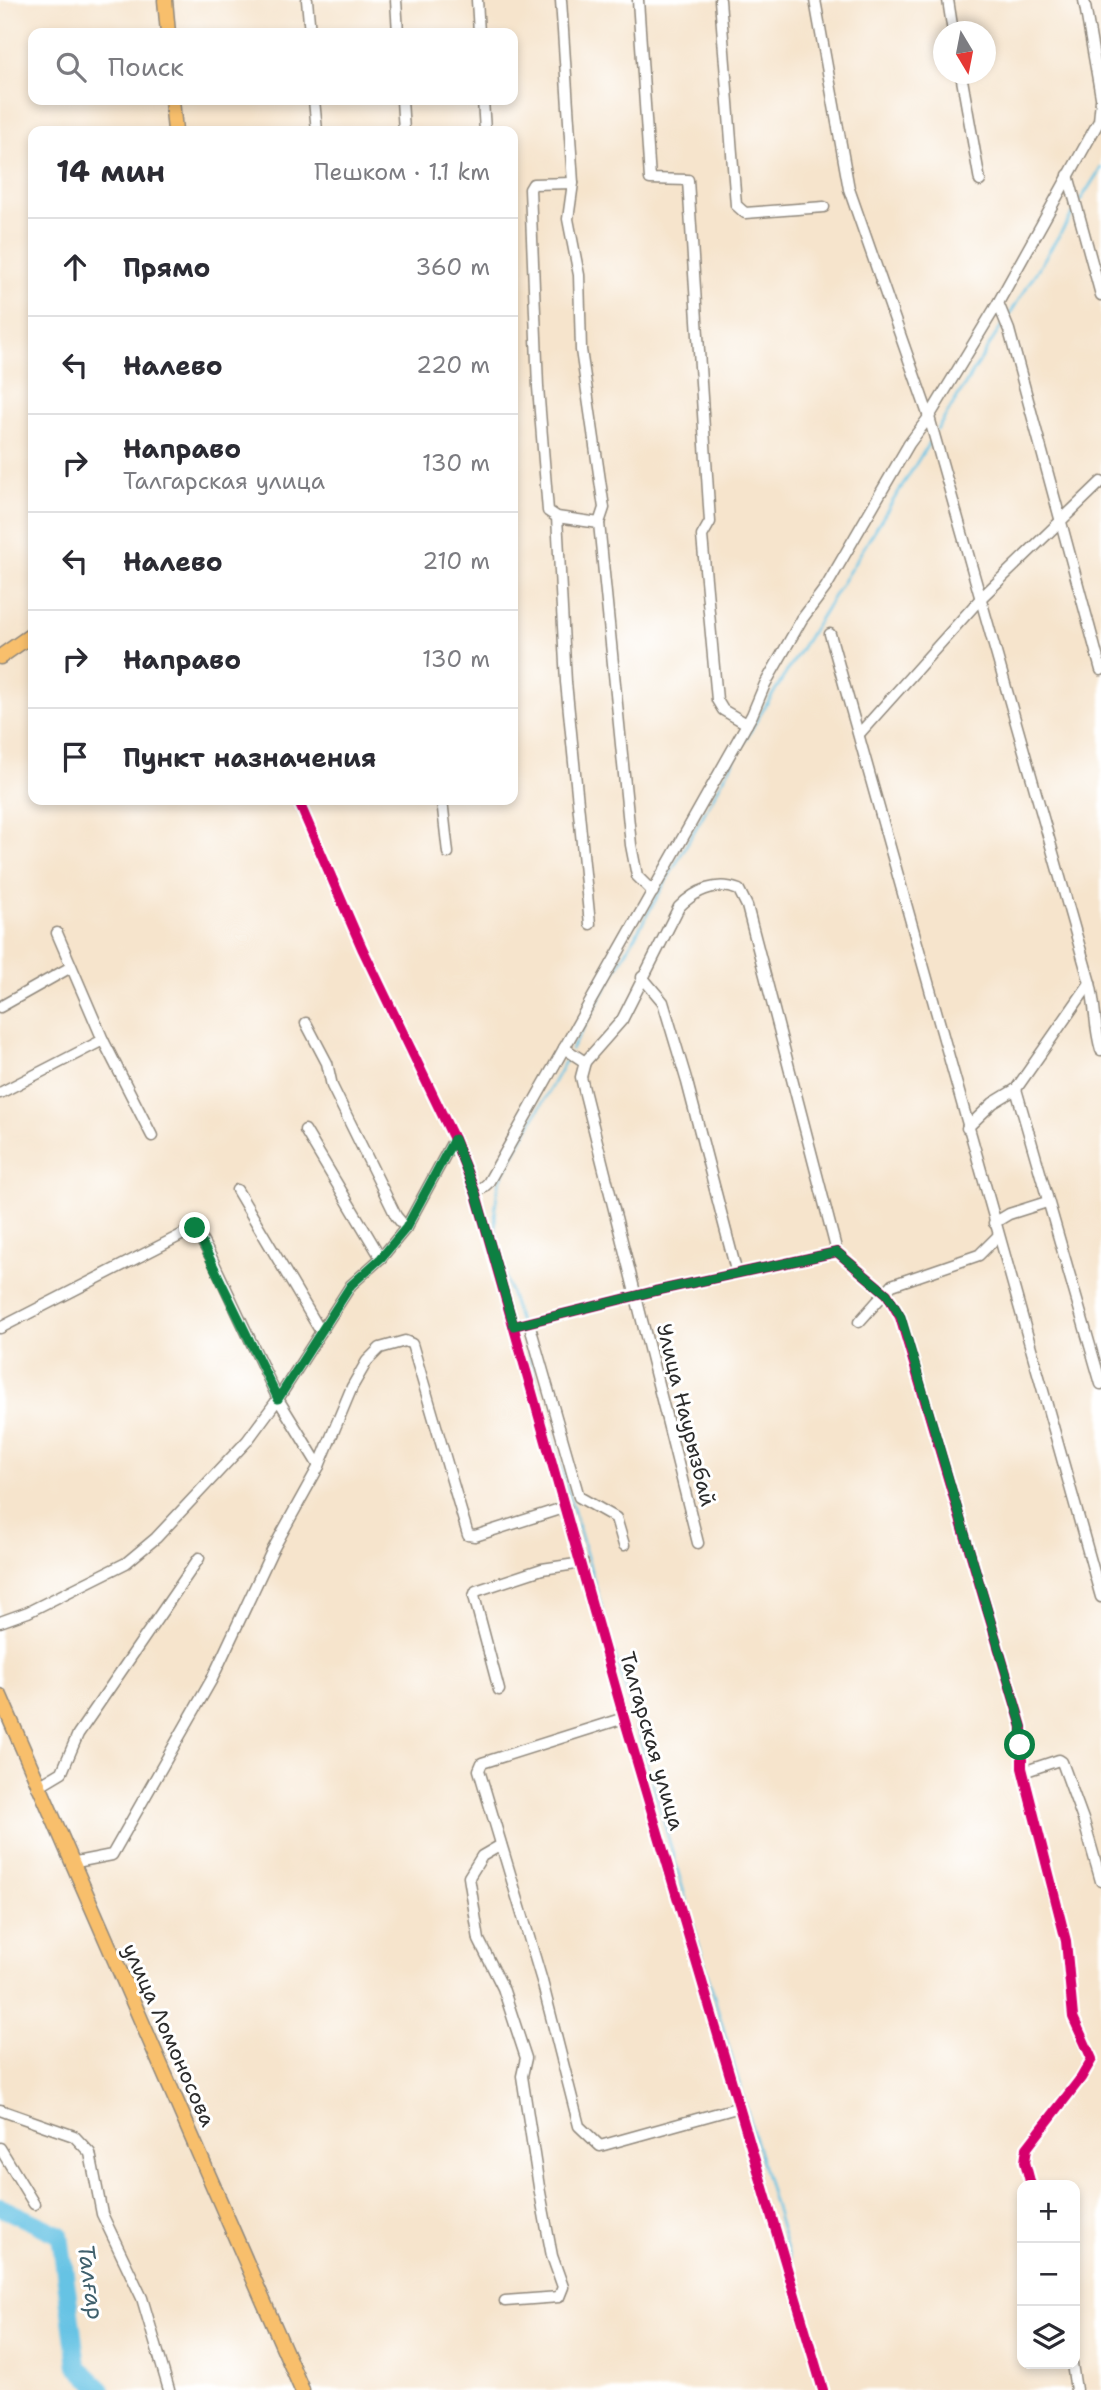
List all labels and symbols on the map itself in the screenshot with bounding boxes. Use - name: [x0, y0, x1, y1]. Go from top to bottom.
- north arrow: [933, 21, 996, 84]
- route end: [179, 1212, 210, 1243]
- street label: Улица Наурызбай: [650, 1321, 722, 1510]
- street label: Талгарская улица: [613, 1649, 691, 1833]
- route start: [1004, 1729, 1035, 1760]
- street label: улица Ломоносова: [116, 1939, 222, 2131]
- water label: Талғар: [71, 2242, 111, 2322]

